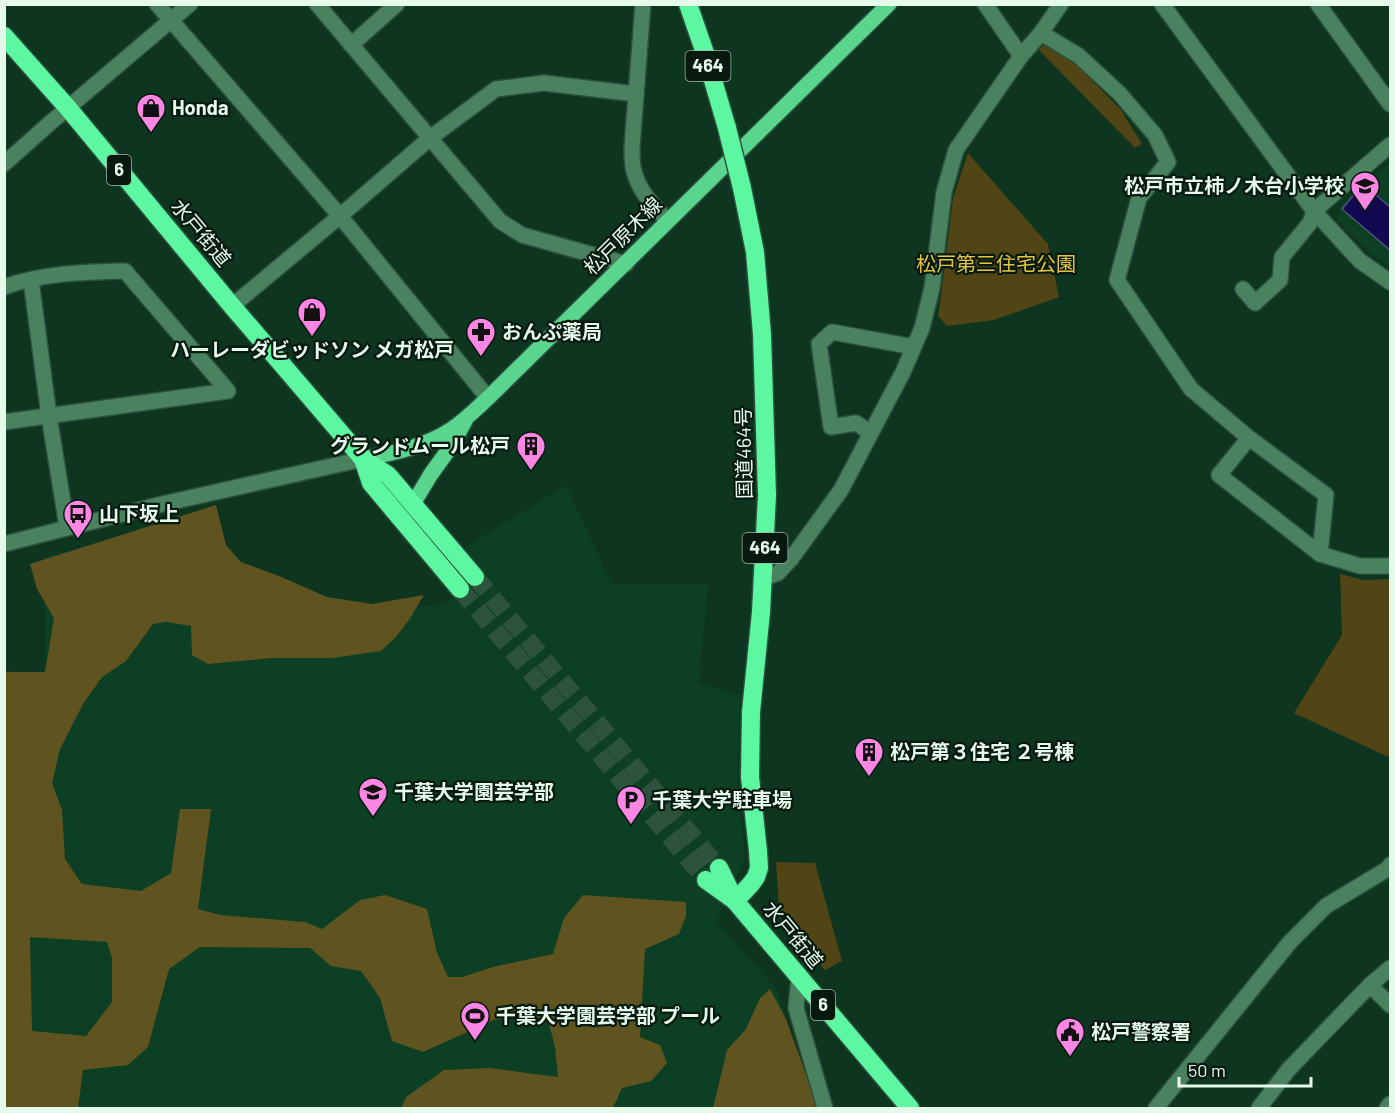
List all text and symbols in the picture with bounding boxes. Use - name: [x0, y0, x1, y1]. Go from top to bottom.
- road number: 464: [686, 51, 730, 81]
- shop icon: Honda: [135, 92, 167, 134]
- place label: Honda: [172, 95, 228, 119]
- road number: 6: [107, 155, 131, 185]
- school or university icon: 松戸市立柿ノ木台小学校: [1349, 170, 1381, 212]
- place label: 松戸市立柿ノ木台小学校: [1124, 173, 1344, 197]
- street label: 松戸原木線: [578, 191, 666, 279]
- street label: 水戸街道: [167, 194, 237, 271]
- park label: 松戸第三住宅公園: [916, 251, 1076, 275]
- shop icon: ハーレーダビッドソン メガ松戸: [296, 296, 328, 338]
- pharmacy icon: おんぷ薬局: [465, 316, 497, 358]
- place label: おんぷ薬局: [502, 319, 602, 343]
- place label: ハーレーダビッドソン メガ松戸: [170, 337, 454, 361]
- street label: 国道464号: [730, 407, 756, 499]
- building icon: グランドムール松戸: [515, 430, 547, 472]
- place label: グランドムール松戸: [330, 433, 510, 457]
- bus stop icon: 山下坂上: [62, 498, 94, 540]
- place label: 山下坂上: [99, 501, 179, 525]
- road number: 464: [742, 533, 788, 563]
- building icon: 松戸第３住宅 ２号棟: [853, 736, 885, 778]
- place label: 松戸第３住宅 ２号棟: [890, 739, 1074, 763]
- school or university icon: 千葉大学園芸学部: [357, 776, 389, 818]
- place label: 千葉大学園芸学部: [394, 779, 554, 803]
- parking icon: 千葉大学駐車場: [615, 784, 647, 826]
- place label: 千葉大学駐車場: [652, 787, 792, 811]
- street label: 水戸街道: [759, 896, 829, 973]
- road number: 6: [811, 990, 835, 1020]
- sports icon: 千葉大学園芸学部 プール: [459, 1000, 491, 1042]
- place label: 千葉大学園芸学部 プール: [496, 1003, 720, 1027]
- public building icon: 松戸警察署: [1054, 1016, 1086, 1058]
- place label: 松戸警察署: [1091, 1019, 1191, 1043]
- scale bar: [1179, 1050, 1311, 1088]
- text: 50 m: [1188, 1059, 1226, 1081]

